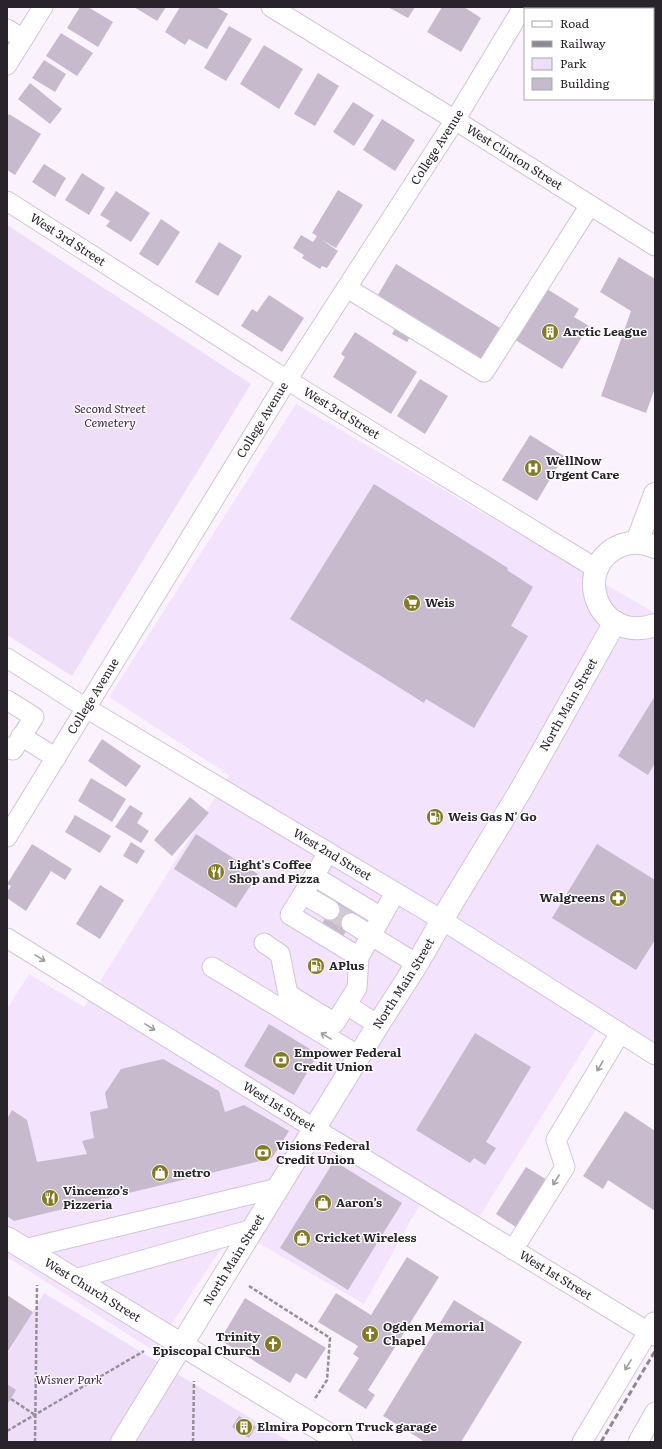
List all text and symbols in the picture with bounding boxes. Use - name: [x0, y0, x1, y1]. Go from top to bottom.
- legend: [524, 8, 654, 100]
- text: Road: [560, 14, 590, 32]
- text: Railway: [560, 34, 606, 52]
- text: Park: [560, 54, 587, 72]
- text: Building: [560, 74, 610, 92]
- street label: College Avenue: [405, 106, 467, 188]
- street label: West Clinton Street: [463, 119, 567, 194]
- street label: West 3rd Street: [27, 208, 110, 270]
- building icon: Arctic League: [540, 322, 560, 342]
- place label: Arctic League: [563, 322, 647, 340]
- street label: College Avenue: [231, 378, 292, 461]
- street label: West 3rd Street: [300, 382, 384, 443]
- park label: Second Street Cemetery: [74, 399, 146, 431]
- place label: WellNow Urgent Care: [546, 451, 620, 483]
- hospital icon: WellNow Urgent Care: [523, 458, 543, 478]
- supermarket icon: Weis: [402, 593, 422, 613]
- place label: Weis: [425, 593, 455, 611]
- street label: College Avenue: [62, 654, 123, 737]
- street label: North Main Street: [534, 654, 601, 754]
- fuel station icon: Weis Gas N' Go: [425, 807, 445, 827]
- place label: Weis Gas N' Go: [448, 807, 537, 825]
- street label: West 2nd Street: [290, 823, 376, 884]
- place label: Light's Coffee Shop and Pizza: [229, 855, 320, 887]
- restaurant icon: Light's Coffee Shop and Pizza: [206, 862, 226, 882]
- place label: Walgreens: [540, 888, 605, 906]
- pharmacy icon: Walgreens: [608, 888, 628, 908]
- street label: North Main Street: [368, 934, 438, 1032]
- one-way arrow: [34, 955, 46, 963]
- fuel station icon: APlus: [306, 956, 326, 976]
- place label: APlus: [329, 956, 364, 974]
- one-way arrow: [145, 1023, 156, 1031]
- one-way arrow: [321, 1032, 332, 1040]
- place label: Empower Federal Credit Union: [294, 1043, 402, 1075]
- bank icon: Empower Federal Credit Union: [271, 1050, 291, 1070]
- one-way arrow: [596, 1060, 604, 1071]
- street label: West 1st Street: [240, 1076, 319, 1135]
- place label: Visions Federal Credit Union: [276, 1136, 371, 1168]
- bank icon: Visions Federal Credit Union: [253, 1143, 273, 1163]
- shop icon: metro: [150, 1163, 170, 1183]
- place label: metro: [173, 1163, 211, 1181]
- one-way arrow: [552, 1174, 560, 1186]
- place label: Vincenzo’s Pizzeria: [63, 1181, 128, 1213]
- restaurant icon: Vincenzo’s Pizzeria: [40, 1188, 60, 1208]
- shop icon: Aaron’s: [313, 1193, 333, 1213]
- place label: Aaron’s: [336, 1193, 382, 1211]
- street label: North Main Street: [198, 1210, 268, 1308]
- shop icon: Cricket Wireless: [292, 1228, 312, 1248]
- place label: Cricket Wireless: [315, 1228, 417, 1246]
- street label: West 1st Street: [516, 1245, 596, 1304]
- street label: West Church Street: [41, 1253, 145, 1326]
- place label: Ogden Memorial Chapel: [383, 1317, 485, 1349]
- church icon: Ogden Memorial Chapel: [360, 1324, 380, 1344]
- place label: Trinity Episcopal Church: [153, 1327, 261, 1359]
- church icon: Trinity Episcopal Church: [263, 1334, 283, 1354]
- one-way arrow: [624, 1359, 632, 1370]
- park label: Wisner Park: [36, 1370, 103, 1388]
- building icon: Elmira Popcorn Truck garage: [234, 1417, 254, 1437]
- place label: Elmira Popcorn Truck garage: [257, 1417, 437, 1435]

